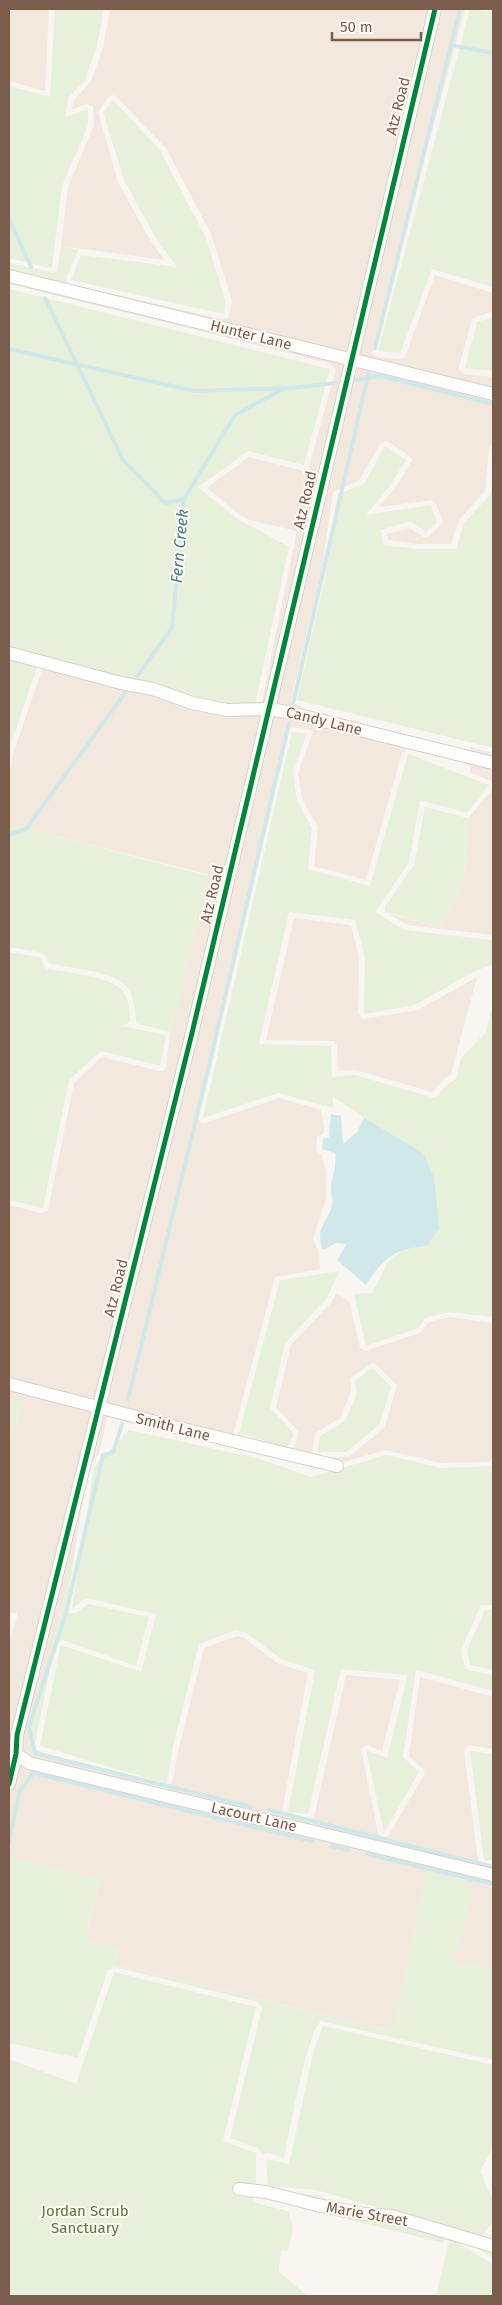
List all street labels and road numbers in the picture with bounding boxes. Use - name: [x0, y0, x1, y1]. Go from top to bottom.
- street label: Atz Road: [382, 75, 414, 137]
- street label: Hunter Lane: [208, 316, 294, 354]
- street label: Atz Road: [290, 469, 320, 531]
- street label: Candy Lane: [284, 703, 364, 739]
- street label: Atz Road: [197, 863, 227, 925]
- street label: Atz Road: [100, 1257, 132, 1319]
- street label: Smith Lane: [134, 1409, 212, 1445]
- street label: Lacourt Lane: [209, 1798, 299, 1836]
- street label: Marie Street: [325, 2198, 410, 2230]

